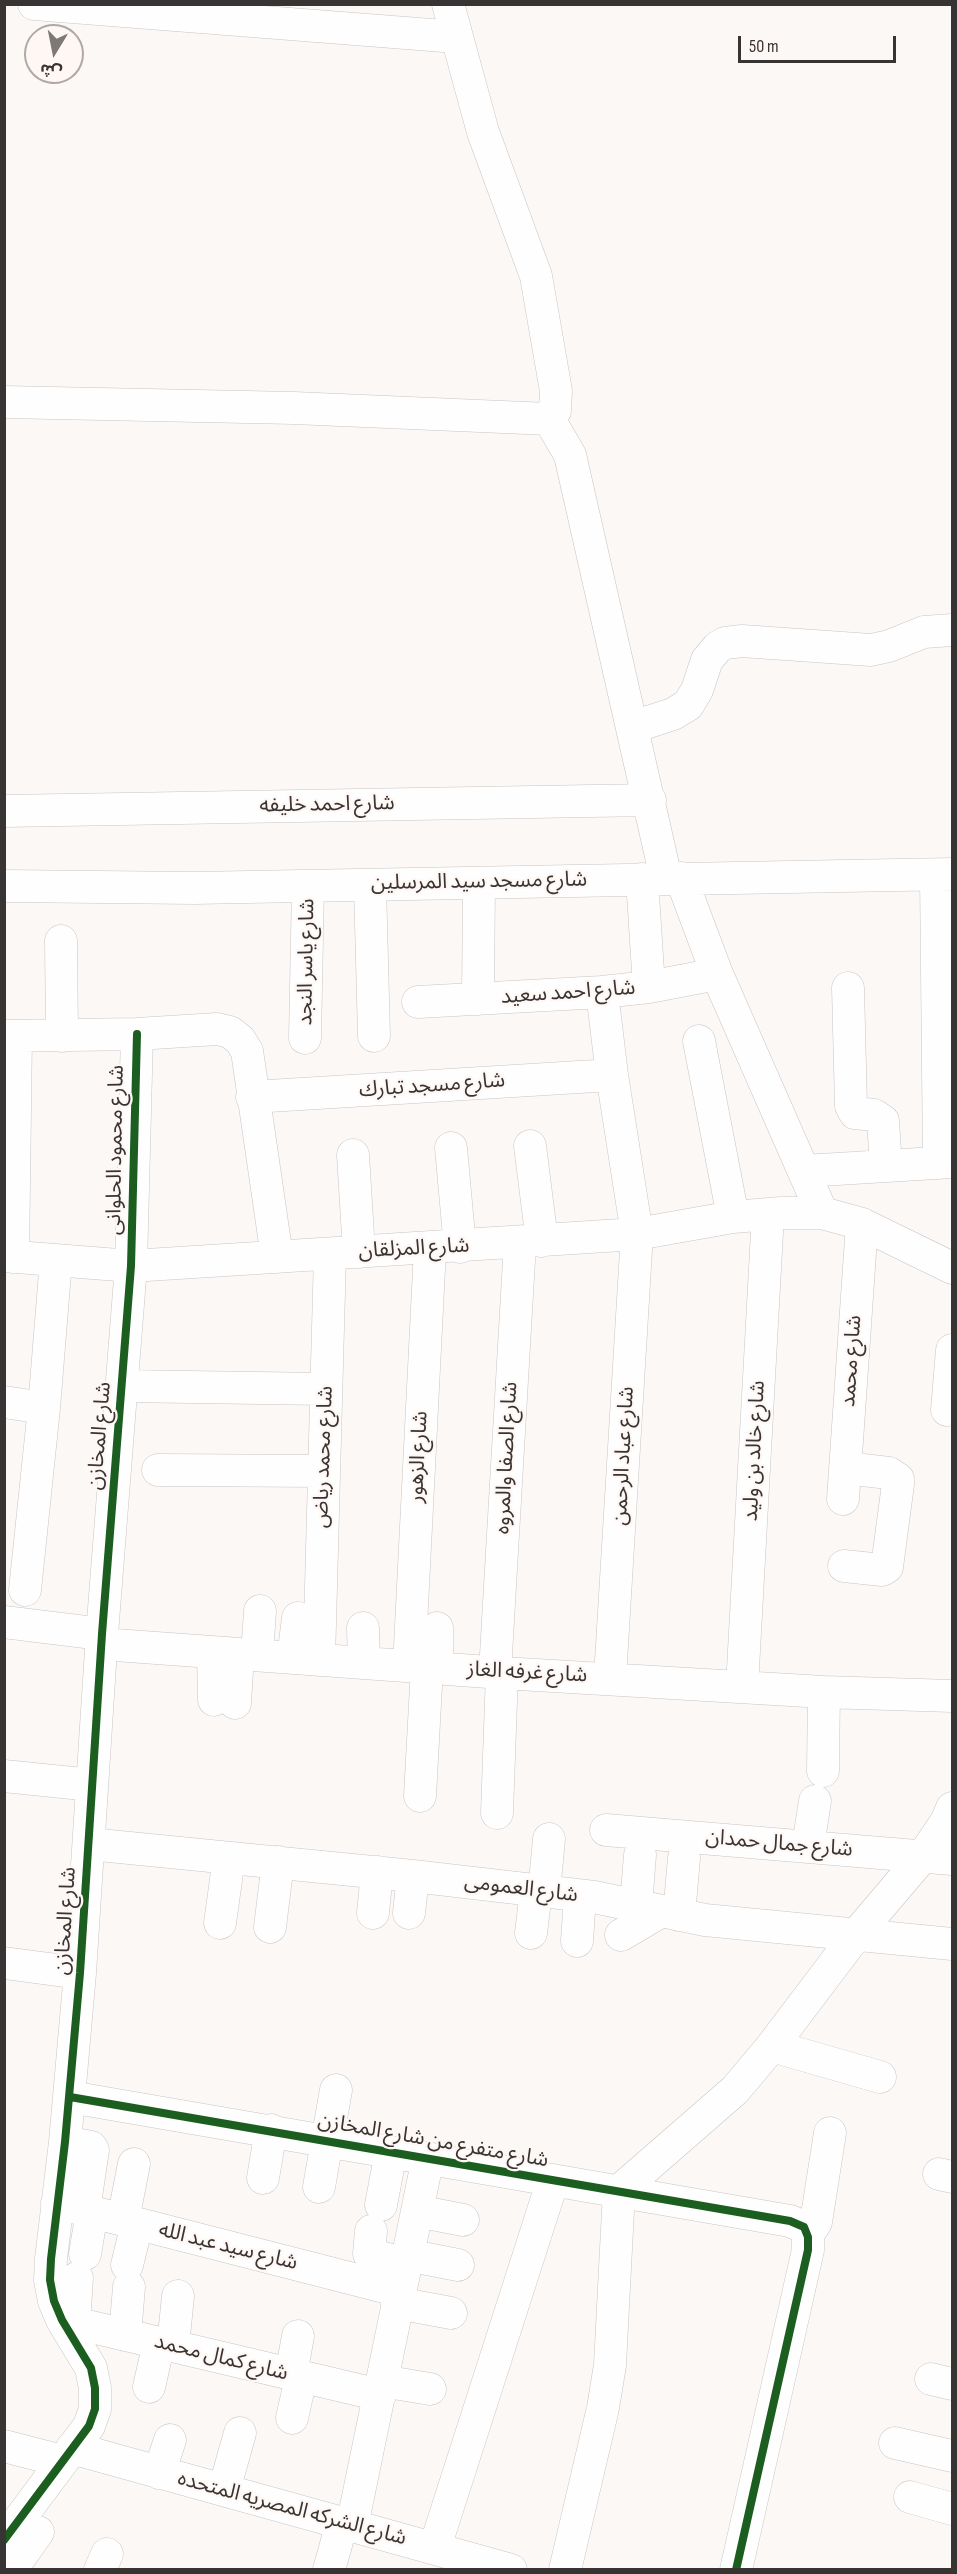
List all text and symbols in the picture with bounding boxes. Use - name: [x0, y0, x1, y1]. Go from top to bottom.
- north arrow: [24, 24, 84, 84]
- scale bar: [741, 24, 898, 62]
- text: 50 m: [749, 36, 779, 57]
- text: ش: [39, 59, 64, 82]
- street label: شارع احمد خليفه: [259, 791, 395, 819]
- street label: شارع مسجد سيد المرسلين: [371, 868, 587, 896]
- street label: شارع ياسر النجد: [293, 898, 321, 1026]
- street label: شارع احمد سعيد: [500, 976, 636, 1010]
- street label: شارع محمود الحلوانى: [102, 1065, 130, 1235]
- street label: شارع مسجد تبارك: [358, 1068, 506, 1104]
- street label: شارع المزلقان: [358, 1234, 470, 1264]
- street label: شارع محمد: [836, 1314, 868, 1408]
- street label: شارع خالد بن وليد: [739, 1380, 771, 1522]
- street label: شارع المخازن: [83, 1381, 117, 1491]
- street label: شارع الصفا والمروه: [490, 1381, 524, 1535]
- street label: شارع محمد رياض: [309, 1385, 339, 1529]
- street label: شارع عباد الرحمن: [608, 1386, 640, 1526]
- street label: شارع الزهور: [404, 1410, 434, 1504]
- street label: شارع غرفه الغاز: [466, 1657, 588, 1689]
- street label: شارع جمال حمدان: [704, 1825, 854, 1863]
- street label: شارع المخازن: [50, 1866, 82, 1976]
- street label: شارع العمومى: [463, 1870, 579, 1908]
- street label: شارع متفرع من شارع المخازن: [316, 2108, 550, 2174]
- street label: شارع سيد عبد الله: [156, 2218, 300, 2276]
- street label: شارع كمال محمد: [152, 2329, 290, 2387]
- street label: شارع الشركه المصريه المتحده: [175, 2466, 409, 2552]

